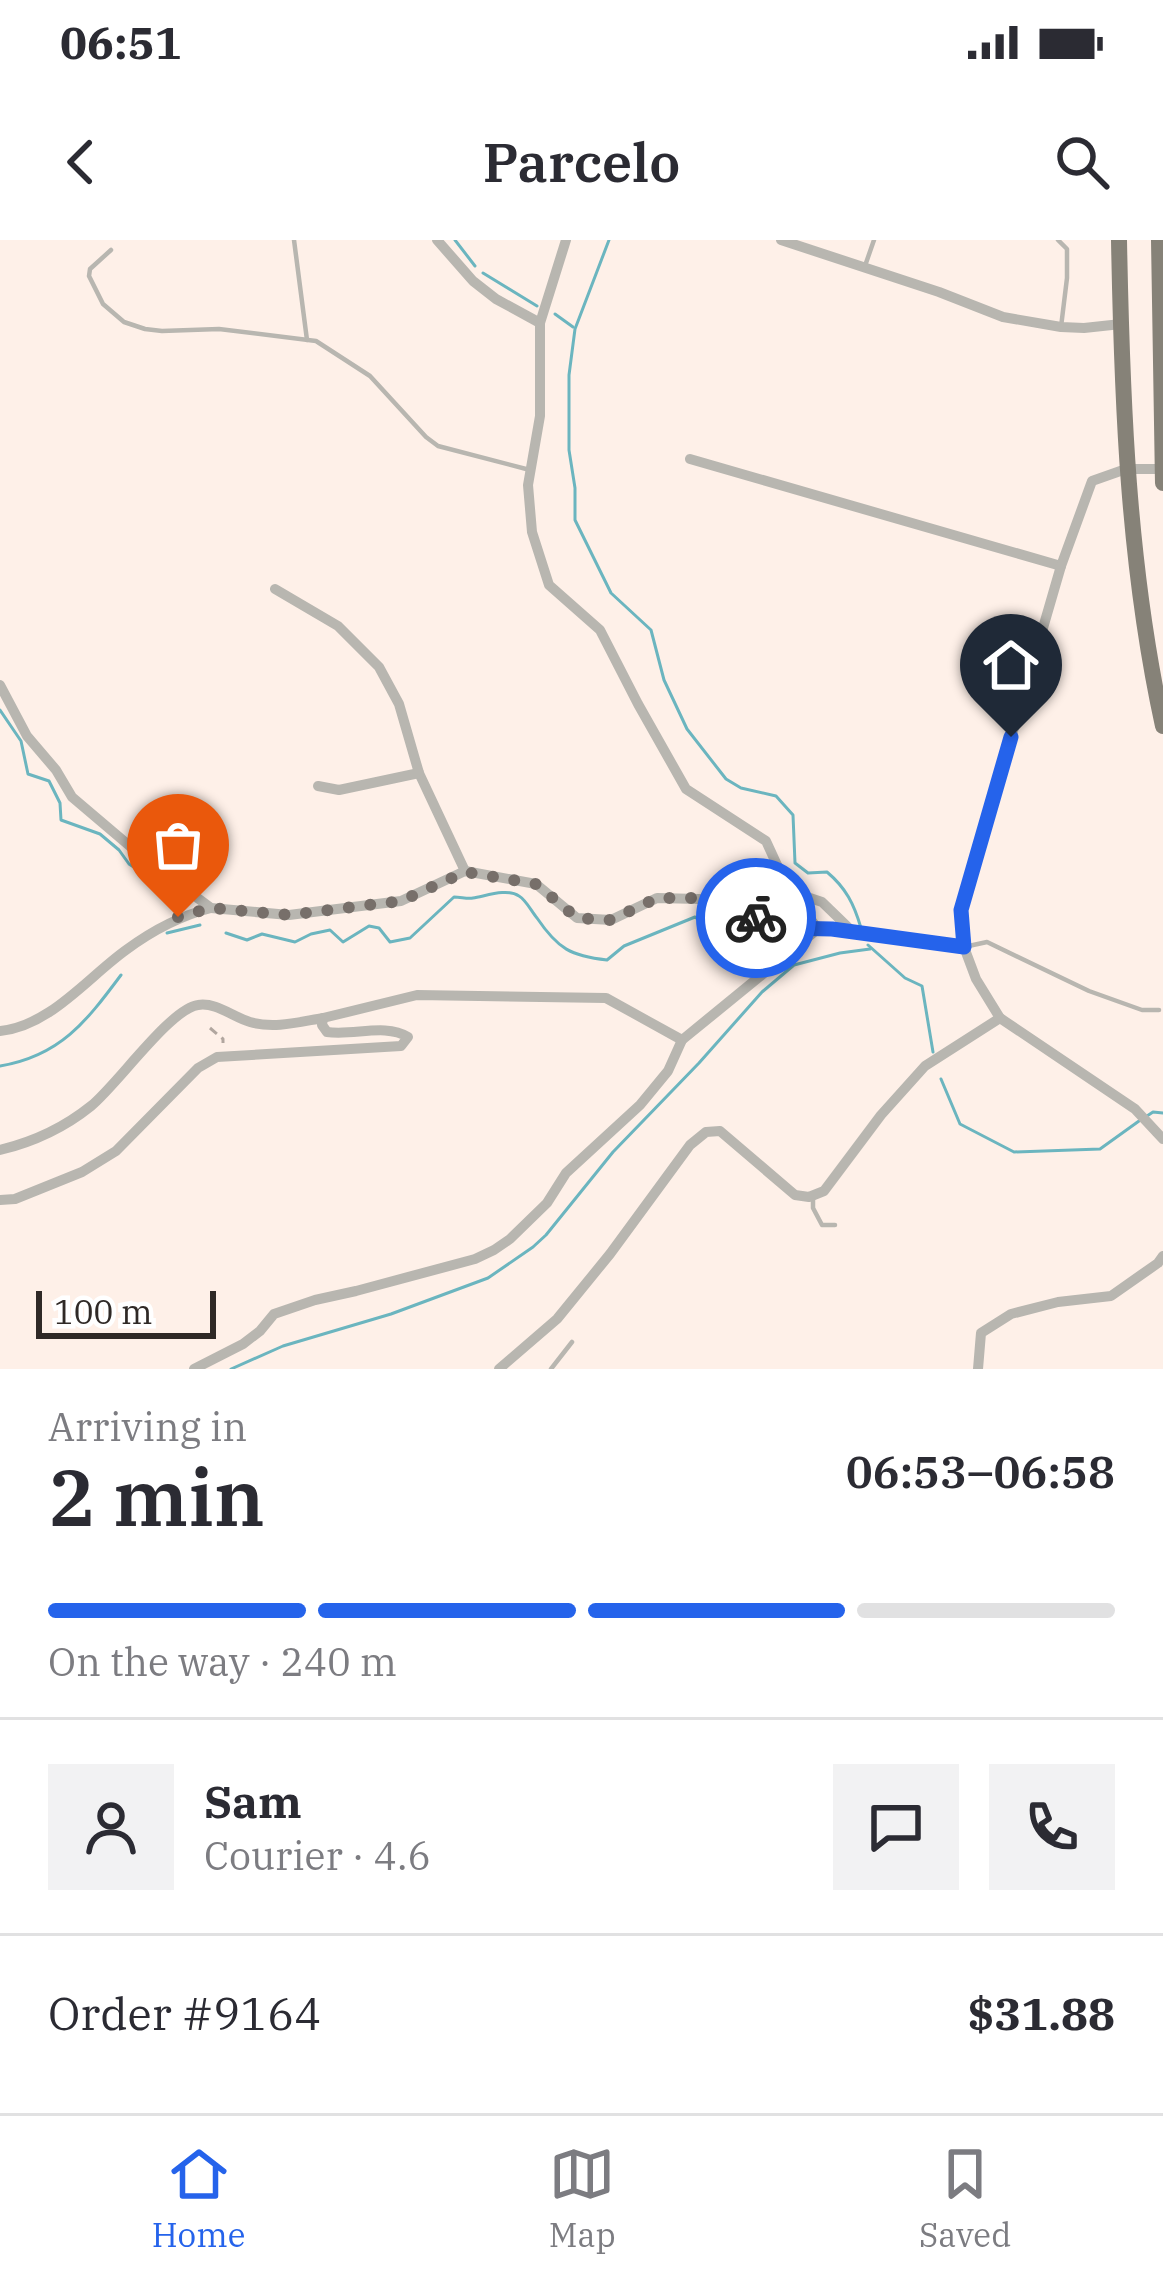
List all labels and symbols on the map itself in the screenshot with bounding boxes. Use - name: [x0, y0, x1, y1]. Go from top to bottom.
- pin: [960, 614, 1062, 737]
- pin: [127, 794, 229, 917]
- courier: [696, 858, 816, 978]
- scale bar: [36, 1285, 216, 1338]

